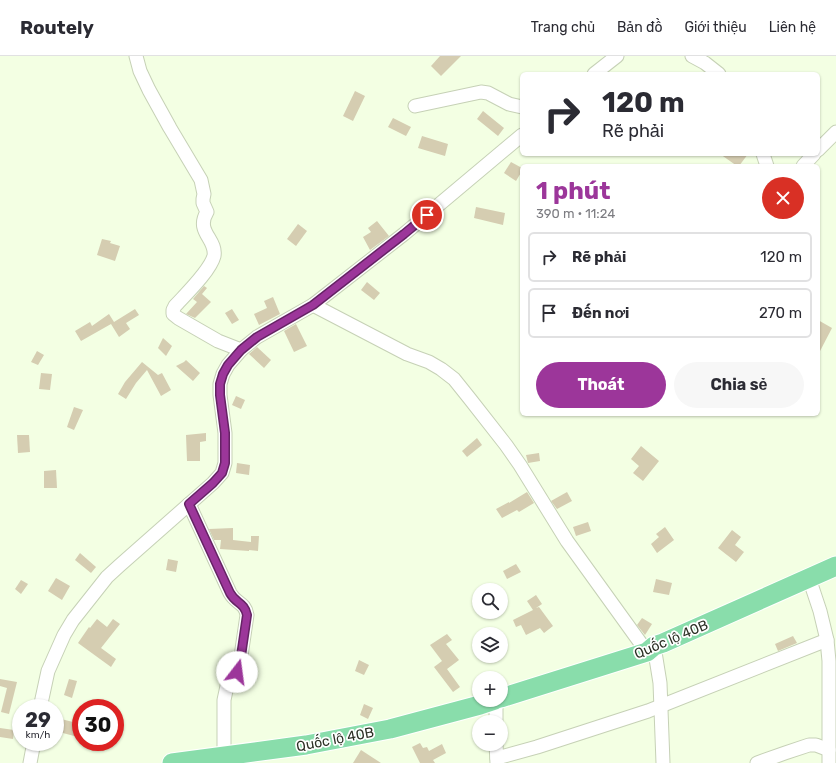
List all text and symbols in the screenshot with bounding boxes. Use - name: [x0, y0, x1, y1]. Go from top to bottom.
- text: Routely: [20, 16, 94, 39]
- text: Trang chủ: [531, 19, 595, 36]
- text: Bản đồ: [617, 19, 662, 36]
- text: Giới thiệu: [684, 19, 747, 36]
- text: Liên hệ: [769, 19, 816, 36]
- text: 120 m: [602, 86, 685, 119]
- icon: right: [536, 88, 588, 140]
- text: Rẽ phải: [602, 120, 664, 142]
- text: 1 phút: [536, 177, 610, 205]
- button: close: [762, 177, 804, 219]
- pin: [410, 198, 444, 232]
- icon: arrive: [416, 204, 438, 226]
- text: 390 m · 11:24: [536, 206, 615, 221]
- icon: right: [538, 246, 560, 268]
- text: Rẽ phải: [572, 248, 626, 266]
- text: 120 m: [760, 248, 802, 266]
- icon: arrive: [538, 302, 560, 324]
- text: Đến nơi: [572, 304, 629, 322]
- text: 270 m: [759, 304, 802, 322]
- button: Thoát: [536, 362, 666, 408]
- button: Chia sẻ: [674, 362, 804, 408]
- map controls: [472, 583, 508, 751]
- button: search: [472, 583, 508, 619]
- street label: Quốc lộ 40B: [631, 615, 711, 663]
- button: layers: [472, 627, 508, 663]
- position arrow: [216, 651, 258, 693]
- button: +: [472, 671, 508, 707]
- speed limit sign: 30: [72, 699, 124, 751]
- text: 29: [25, 708, 51, 732]
- button: −: [472, 715, 508, 751]
- street label: Quốc lộ 40B: [295, 723, 375, 755]
- text: km/h: [26, 729, 50, 741]

